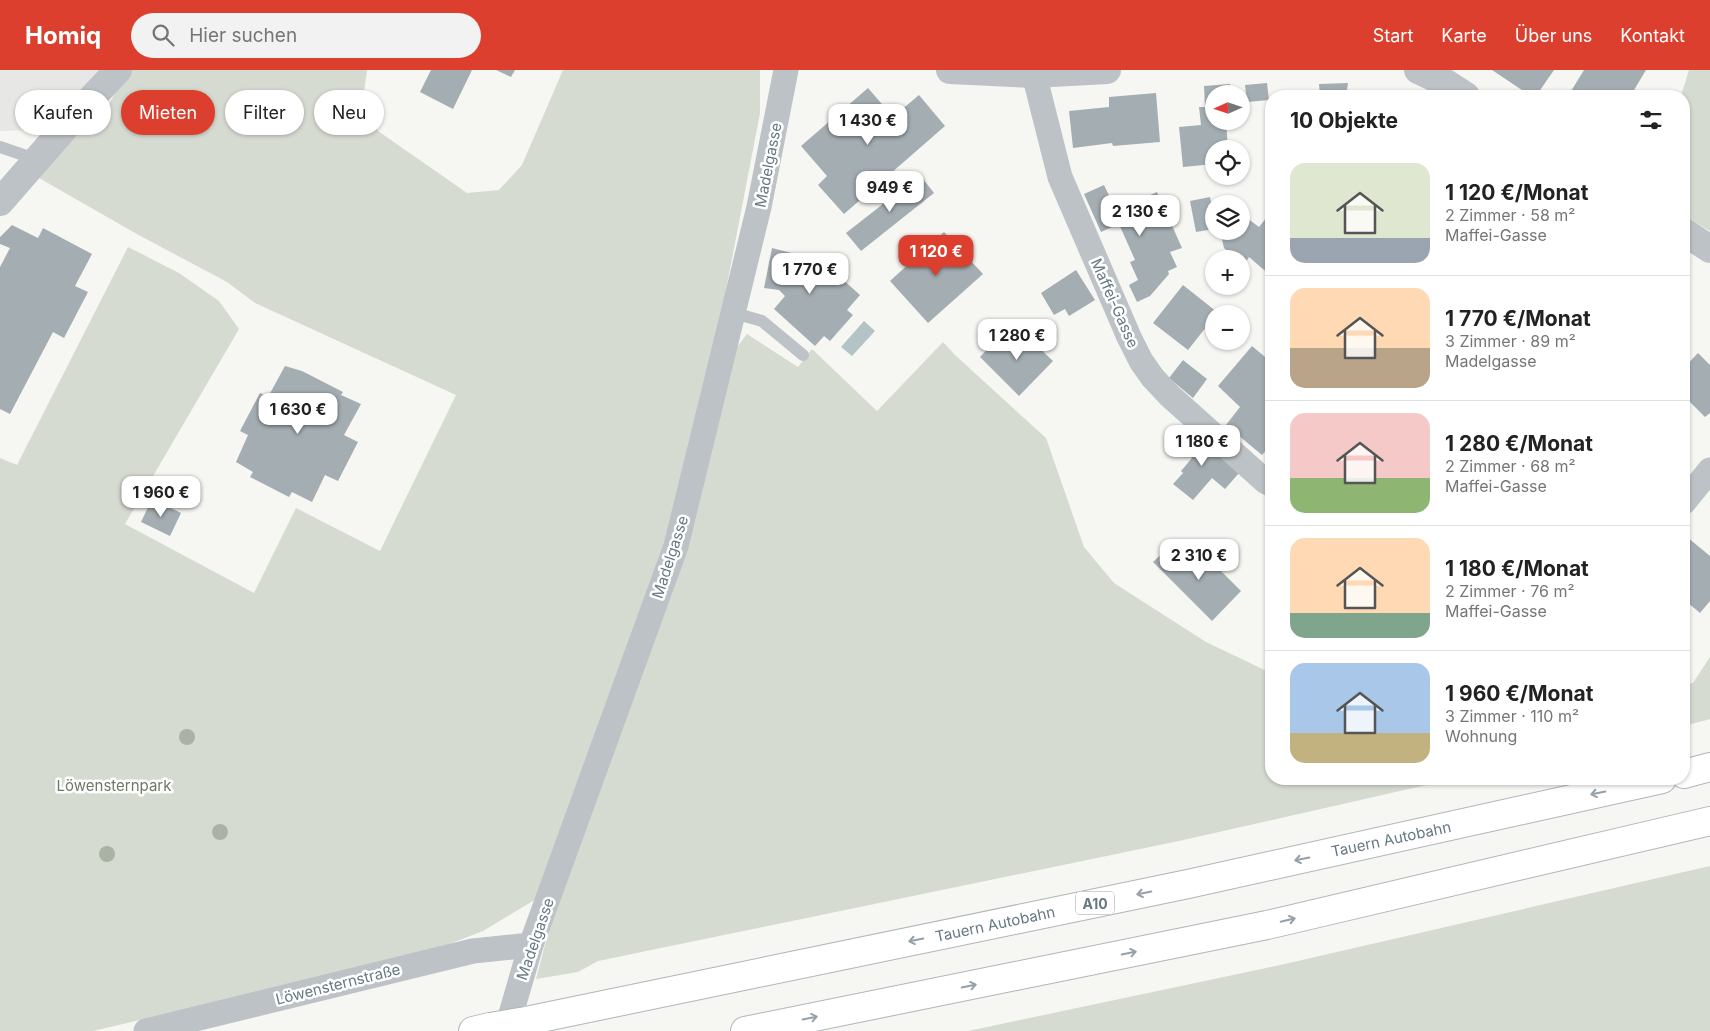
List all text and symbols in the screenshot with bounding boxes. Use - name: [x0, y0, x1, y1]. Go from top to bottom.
- search box: [131, 13, 481, 58]
- text: Homiq: [25, 21, 101, 50]
- icon: search: [149, 21, 177, 49]
- text: Hier suchen: [189, 24, 297, 47]
- text: Start: [1373, 25, 1413, 46]
- text: Karte: [1441, 25, 1487, 46]
- text: Über uns: [1515, 25, 1592, 46]
- text: Kontakt: [1620, 25, 1685, 46]
- north arrow: [1205, 85, 1250, 130]
- map controls: [1205, 85, 1250, 350]
- chip: Kaufen: [15, 90, 111, 135]
- chip: Mieten: [121, 90, 215, 135]
- chip: Filter: [225, 90, 304, 135]
- chip: Neu: [314, 90, 384, 135]
- pin: 1 430 €: [822, 104, 914, 146]
- icon: filters: [1637, 106, 1665, 134]
- text: 10 Objekte: [1290, 108, 1398, 133]
- text: 1 430 €: [839, 110, 897, 130]
- street label: Madelgasse: [750, 121, 786, 209]
- button: locate: [1205, 140, 1250, 185]
- pin: 949 €: [855, 170, 925, 213]
- text: 949 €: [867, 177, 913, 197]
- text: 1 120 €/Monat: [1445, 180, 1588, 205]
- icon: home: [1330, 183, 1390, 243]
- pin: 2 130 €: [1094, 194, 1186, 237]
- button: layers: [1205, 195, 1250, 240]
- text: 2 130 €: [1112, 201, 1168, 221]
- text: 2 Zimmer · 58 m²: [1445, 205, 1575, 225]
- text: Maffei-Gasse: [1445, 225, 1547, 245]
- pin: 1 120 €: [890, 234, 982, 277]
- text: 1 120 €: [909, 241, 963, 261]
- button: +: [1205, 250, 1250, 295]
- pin: 1 770 €: [764, 252, 856, 295]
- street label: Maffei-Gasse: [1087, 255, 1143, 351]
- text: 1 770 €: [783, 259, 837, 279]
- button: −: [1205, 305, 1250, 350]
- text: 1 770 €/Monat: [1445, 306, 1591, 331]
- icon: home: [1330, 308, 1390, 368]
- pin: 1 280 €: [971, 318, 1063, 361]
- text: 1 280 €: [989, 325, 1045, 345]
- text: 3 Zimmer · 89 m²: [1445, 331, 1576, 351]
- text: Madelgasse: [1445, 351, 1536, 371]
- pin: 1 630 €: [252, 392, 344, 435]
- text: 1 630 €: [270, 399, 326, 419]
- pin: 1 180 €: [1156, 424, 1248, 467]
- text: 1 180 €: [1175, 431, 1229, 451]
- text: 1 280 €/Monat: [1445, 431, 1593, 456]
- icon: home: [1330, 433, 1390, 493]
- text: 2 Zimmer · 68 m²: [1445, 456, 1576, 476]
- pin: 1 960 €: [115, 476, 207, 518]
- text: Maffei-Gasse: [1445, 476, 1547, 496]
- text: 1 960 €: [133, 482, 190, 502]
- street label: Madelgasse: [648, 513, 692, 601]
- pin: 2 310 €: [1153, 538, 1245, 581]
- text: 2 310 €: [1171, 545, 1227, 565]
- text: 1 180 €/Monat: [1445, 556, 1589, 581]
- icon: home: [1330, 558, 1390, 618]
- text: 2 Zimmer · 76 m²: [1445, 581, 1575, 601]
- text: Maffei-Gasse: [1445, 601, 1547, 621]
- text: 1 960 €/Monat: [1445, 681, 1593, 706]
- icon: home: [1330, 683, 1390, 743]
- text: 3 Zimmer · 110 m²: [1445, 706, 1579, 726]
- text: Wohnung: [1445, 726, 1517, 746]
- park label: Löwensternpark: [57, 776, 172, 795]
- one-way arrow: [1590, 789, 1606, 798]
- street label: Tauern Autobahn: [1329, 817, 1453, 861]
- one-way arrow: [1295, 854, 1311, 864]
- one-way arrow: [1136, 889, 1152, 898]
- road number: A10: [1076, 891, 1114, 914]
- street label: Madelgasse: [512, 895, 558, 983]
- street label: Tauern Autobahn: [933, 902, 1057, 946]
- one-way arrow: [1279, 915, 1295, 924]
- one-way arrow: [908, 936, 924, 945]
- one-way arrow: [1120, 948, 1136, 958]
- street label: Löwensternstraße: [274, 959, 402, 1009]
- one-way arrow: [961, 980, 977, 990]
- one-way arrow: [802, 1013, 818, 1022]

